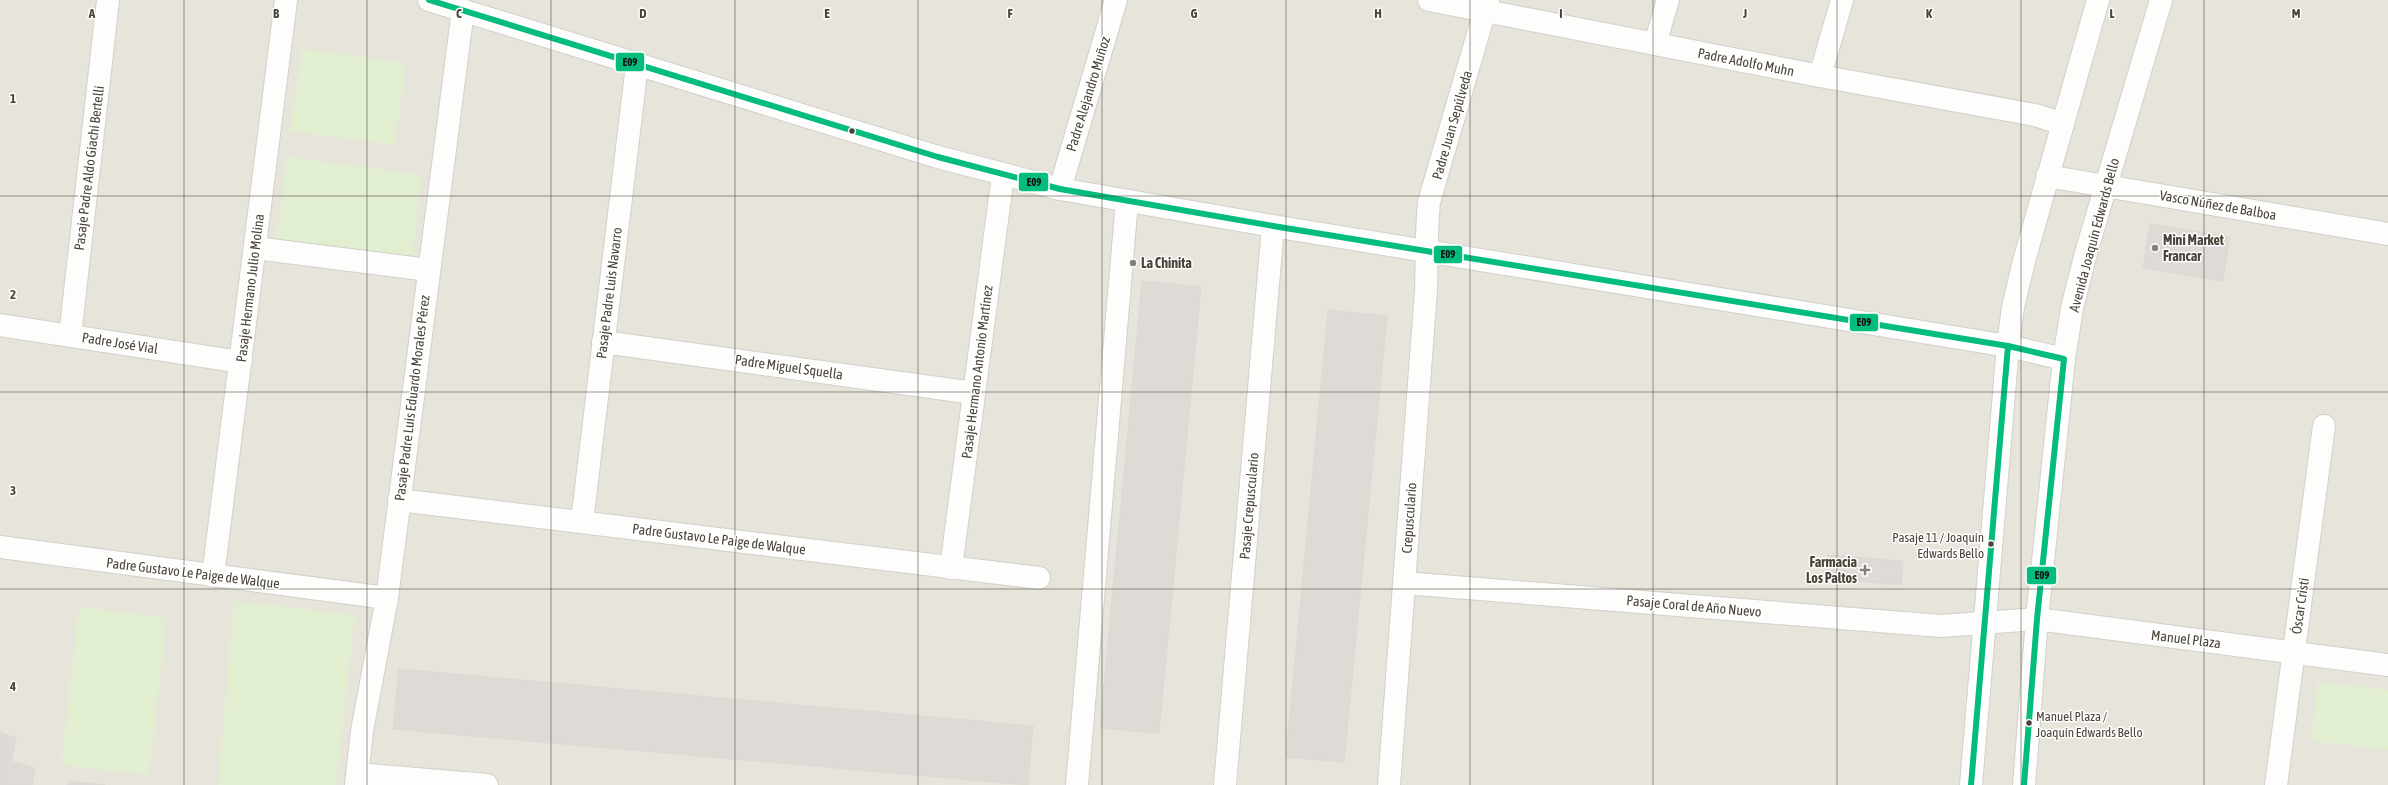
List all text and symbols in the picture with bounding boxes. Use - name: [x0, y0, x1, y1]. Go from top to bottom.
- text: A: [88, 6, 96, 21]
- text: B: [273, 6, 280, 21]
- text: C: [456, 6, 462, 21]
- text: D: [639, 6, 647, 21]
- text: E: [824, 6, 830, 21]
- text: F: [1007, 6, 1013, 21]
- text: G: [1191, 6, 1198, 21]
- text: H: [1374, 6, 1382, 21]
- text: I: [1559, 6, 1563, 21]
- text: J: [1742, 6, 1747, 21]
- text: K: [1926, 6, 1933, 21]
- text: L: [2109, 6, 2115, 21]
- text: M: [2292, 6, 2301, 21]
- street label: Padre Alejandro Muñoz: [1063, 35, 1113, 153]
- street label: Padre Adolfo Muhn: [1696, 45, 1796, 79]
- line badge: E09: [615, 52, 645, 72]
- text: E09: [622, 56, 638, 68]
- street label: Padre Juan Sepúlveda: [1429, 69, 1475, 181]
- street label: Pasaje Padre Aldo Giachi Bertelli: [71, 85, 107, 251]
- text: 1: [10, 91, 16, 106]
- unlabelled marker: [847, 126, 857, 136]
- street label: Avenida Joaquín Edwards Bello: [2066, 156, 2122, 314]
- line badge: E09: [1018, 172, 1049, 192]
- text: E09: [1026, 176, 1042, 188]
- street label: Vasco Núñez de Balboa: [2158, 187, 2278, 223]
- street label: Pasaje Hermano Julio Molina: [233, 213, 267, 363]
- street label: Pasaje Padre Luis Navarro: [593, 226, 625, 360]
- place label: Mini Market Francar: [2163, 232, 2224, 264]
- marker: Mini Market Francar: [2150, 243, 2160, 253]
- line badge: E09: [1433, 245, 1463, 264]
- text: E09: [1440, 248, 1456, 260]
- place label: La Chinita: [1141, 255, 1192, 271]
- marker: La Chinita: [1128, 258, 1138, 268]
- street label: Pasaje Hermano Antonio Martínez: [958, 284, 996, 460]
- text: 2: [10, 287, 16, 302]
- street label: Pasaje Padre Luis Eduardo Morales Pérez: [391, 294, 433, 502]
- line badge: E09: [1849, 313, 1879, 332]
- text: E09: [1856, 316, 1872, 328]
- street label: Padre José Vial: [81, 329, 159, 357]
- street label: Padre Miguel Squella: [734, 351, 844, 383]
- street label: Pasaje Crepusculario: [1236, 452, 1262, 560]
- street label: Crepusculario: [1399, 482, 1419, 554]
- text: 3: [10, 483, 16, 498]
- street label: Padre Gustavo Le Paige de Walque: [631, 520, 807, 558]
- place label: Pasaje 11 / Joaquín Edwards Bello: [1892, 530, 1984, 561]
- marker: Pasaje 11 / Joaquín Edwards Bello: [1986, 539, 1996, 549]
- street label: Padre Gustavo Le Paige de Walque: [105, 554, 281, 592]
- place label: Farmacia Los Paltos: [1806, 554, 1857, 586]
- marker: Farmacia Los Paltos: [1860, 565, 1870, 575]
- line badge: E09: [2026, 566, 2057, 585]
- text: E09: [2034, 569, 2050, 581]
- street label: Óscar Cristi: [2288, 577, 2312, 635]
- street label: Pasaje Coral de Año Nuevo: [1626, 592, 1762, 620]
- street label: Manuel Plaza: [2150, 627, 2222, 651]
- text: 4: [9, 679, 16, 694]
- place label: Manuel Plaza / Joaquín Edwards Bello: [2036, 709, 2143, 740]
- marker: Manuel Plaza / Joaquín Edwards Bello: [2024, 718, 2034, 728]

